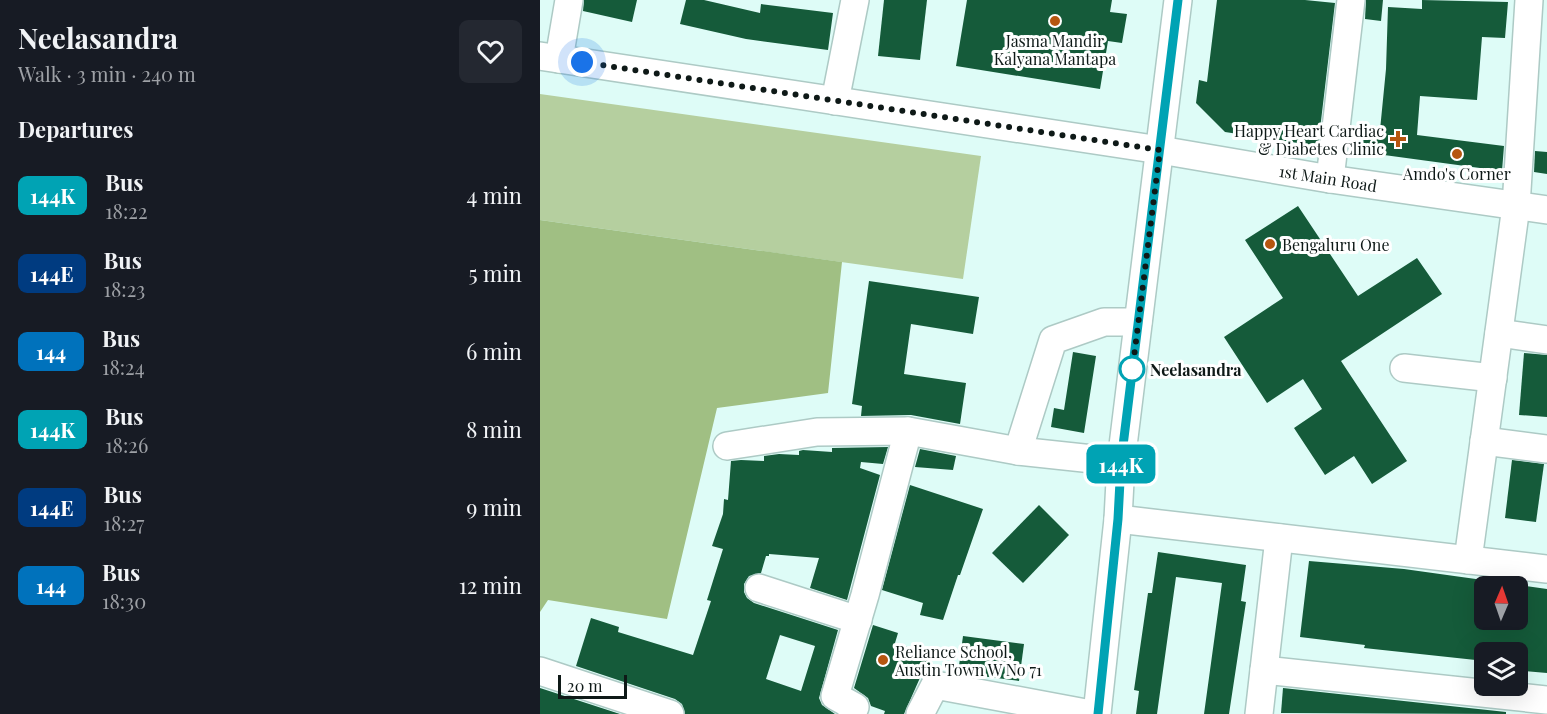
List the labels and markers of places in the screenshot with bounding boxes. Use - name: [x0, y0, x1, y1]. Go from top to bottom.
- marker: Jasma Mandir Kalyana Mantapa: [1048, 14, 1062, 28]
- place label: Jasma Mandir Kalyana Mantapa: [994, 30, 1116, 69]
- place label: Happy Heart Cardiac & Diabetes Clinic: [1234, 120, 1384, 159]
- marker: Happy Heart Cardiac & Diabetes Clinic: [1389, 130, 1407, 148]
- marker: Amdo's Corner: [1450, 147, 1464, 161]
- place label: Amdo's Corner: [1402, 163, 1511, 184]
- place label: Bengaluru One: [1282, 234, 1390, 255]
- marker: Bengaluru One: [1263, 237, 1277, 251]
- marker: Neelasandra: [1119, 356, 1145, 382]
- place label: Neelasandra: [1150, 359, 1242, 380]
- place label: Reliance School, Austin Town W No 71: [894, 641, 1042, 680]
- marker: Reliance School, Austin Town W No 71: [876, 653, 890, 667]

